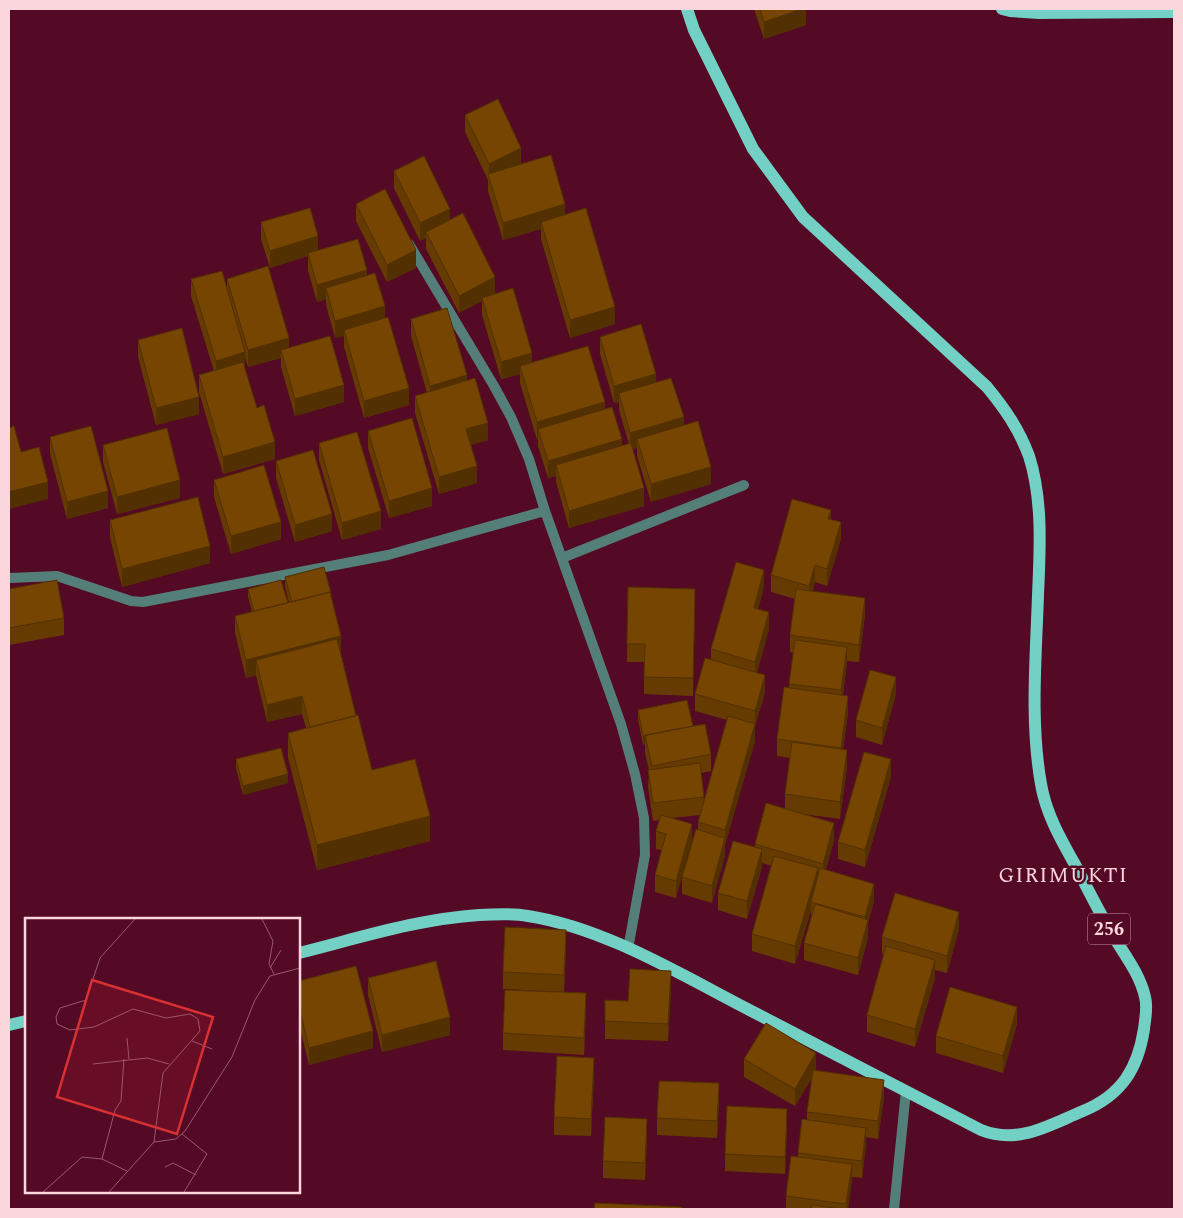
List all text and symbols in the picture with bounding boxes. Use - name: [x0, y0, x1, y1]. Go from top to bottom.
- district label: GIRIMUKTI: [998, 860, 1128, 892]
- road number: 256: [1088, 914, 1130, 944]
- inset map: [25, 918, 300, 1193]

